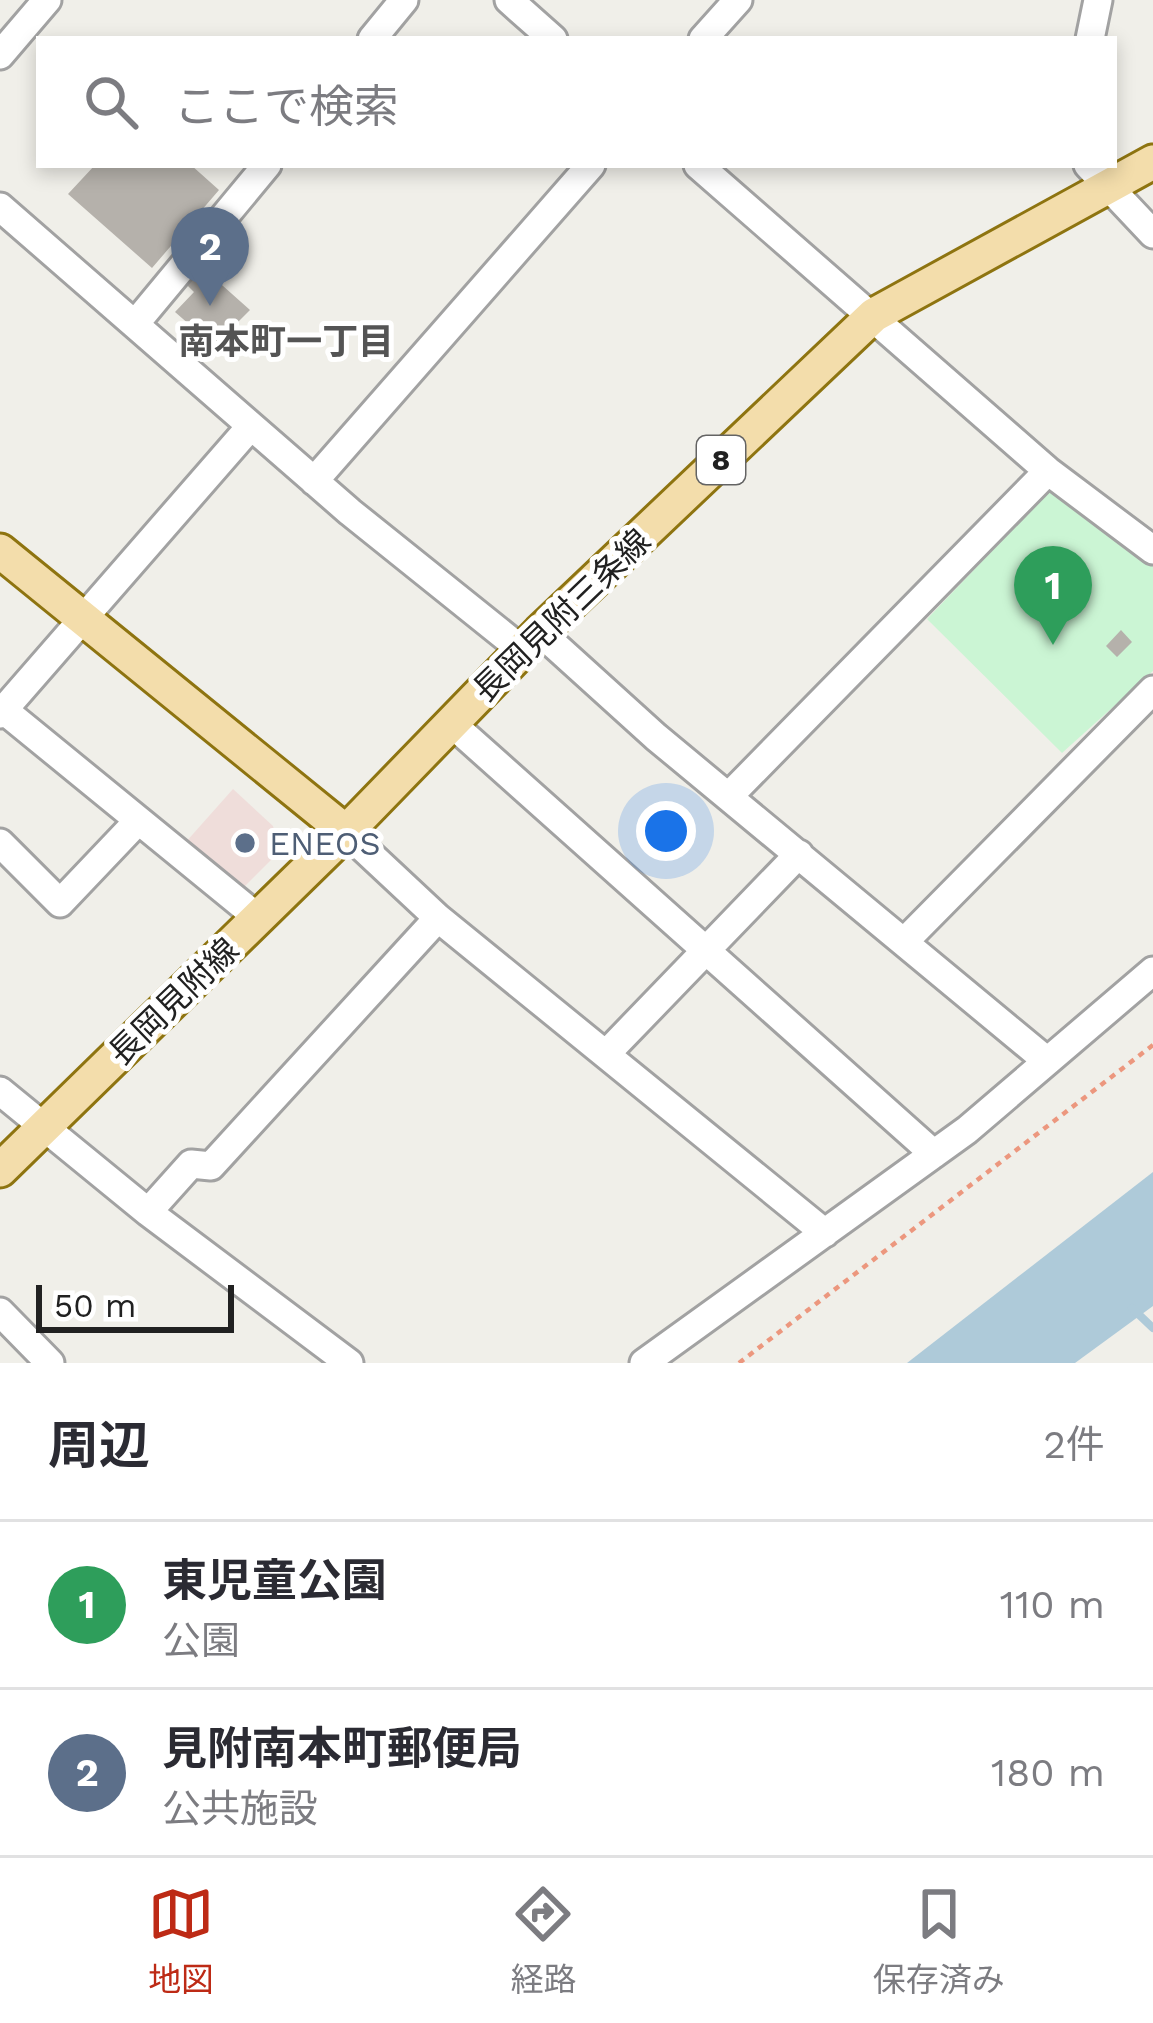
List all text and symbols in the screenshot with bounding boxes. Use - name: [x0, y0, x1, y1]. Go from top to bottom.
- search box: [36, 36, 1117, 168]
- icon: search: [78, 69, 144, 135]
- text: ここで検索: [174, 80, 399, 133]
- pin: 2: [171, 207, 249, 306]
- district label: 南本町一丁目: [178, 321, 394, 363]
- road number: 8: [697, 436, 745, 484]
- street label: 長岡見附三条線: [465, 521, 658, 710]
- pin: 1: [1014, 546, 1092, 645]
- your location: [636, 801, 696, 861]
- place label: ENEOS: [269, 824, 381, 863]
- marker: ENEOS: [232, 830, 258, 856]
- street label: 長岡見附線: [100, 930, 246, 1073]
- scale bar: [36, 1279, 234, 1332]
- text: 50 m: [54, 1286, 136, 1325]
- text: 周辺: [48, 1416, 150, 1475]
- text: 2件: [1043, 1422, 1105, 1467]
- text: 東児童公園: [162, 1554, 387, 1607]
- text: 1: [79, 1582, 95, 1627]
- text: 110 m: [1000, 1582, 1105, 1627]
- text: 公園: [162, 1618, 240, 1663]
- text: 見附南本町郵便局: [162, 1722, 522, 1775]
- text: 2: [75, 1750, 99, 1795]
- text: 180 m: [991, 1750, 1105, 1795]
- text: 公共施設: [162, 1786, 318, 1831]
- tab: 地図: [148, 1881, 214, 2001]
- tab: 経路: [510, 1881, 576, 2001]
- tab: 保存済み: [873, 1881, 1005, 2001]

